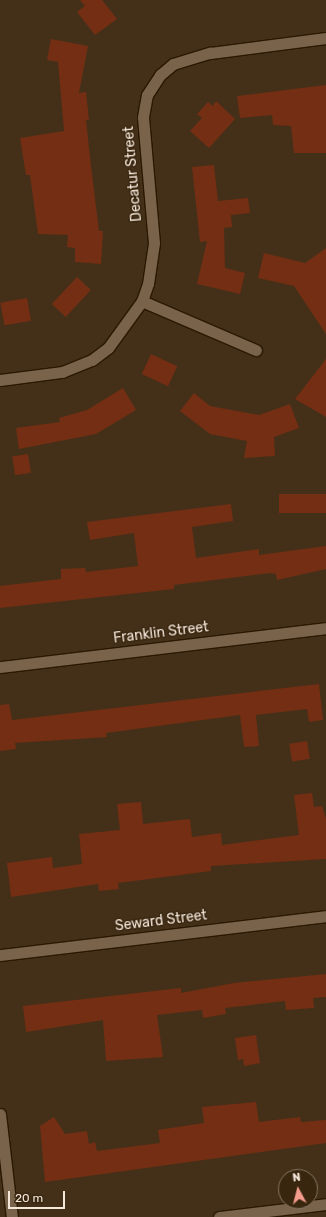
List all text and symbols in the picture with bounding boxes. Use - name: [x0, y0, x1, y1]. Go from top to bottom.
- street label: Decatur Street: [120, 125, 146, 223]
- street label: Franklin Street: [112, 619, 210, 647]
- street label: Seward Street: [114, 907, 208, 935]
- north arrow: [278, 1169, 318, 1209]
- text: N: [292, 1171, 301, 1185]
- scale bar: [10, 1183, 67, 1209]
- text: 20 m: [15, 1191, 43, 1205]

